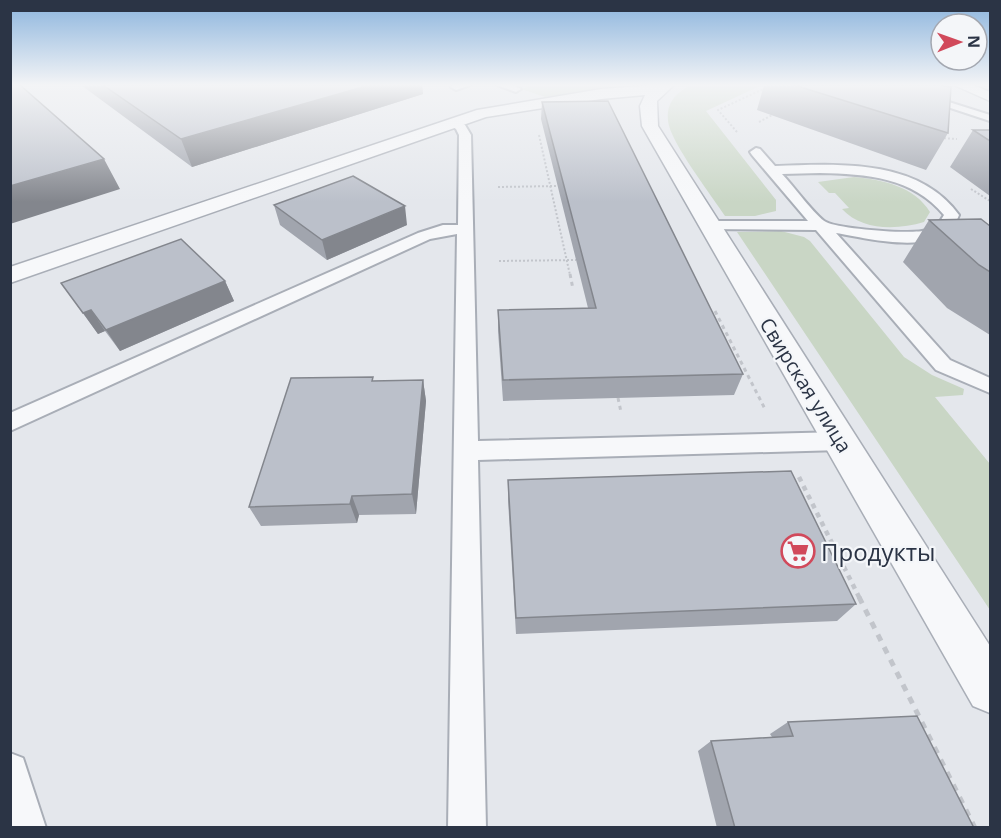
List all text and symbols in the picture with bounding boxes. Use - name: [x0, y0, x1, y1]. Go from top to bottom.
- north arrow: [929, 12, 989, 72]
- text: N: [963, 35, 985, 48]
- street label: Свирская улица: [754, 312, 858, 458]
- supermarket icon: Продукты: [780, 533, 816, 569]
- place label: Продукты: [821, 535, 936, 568]

